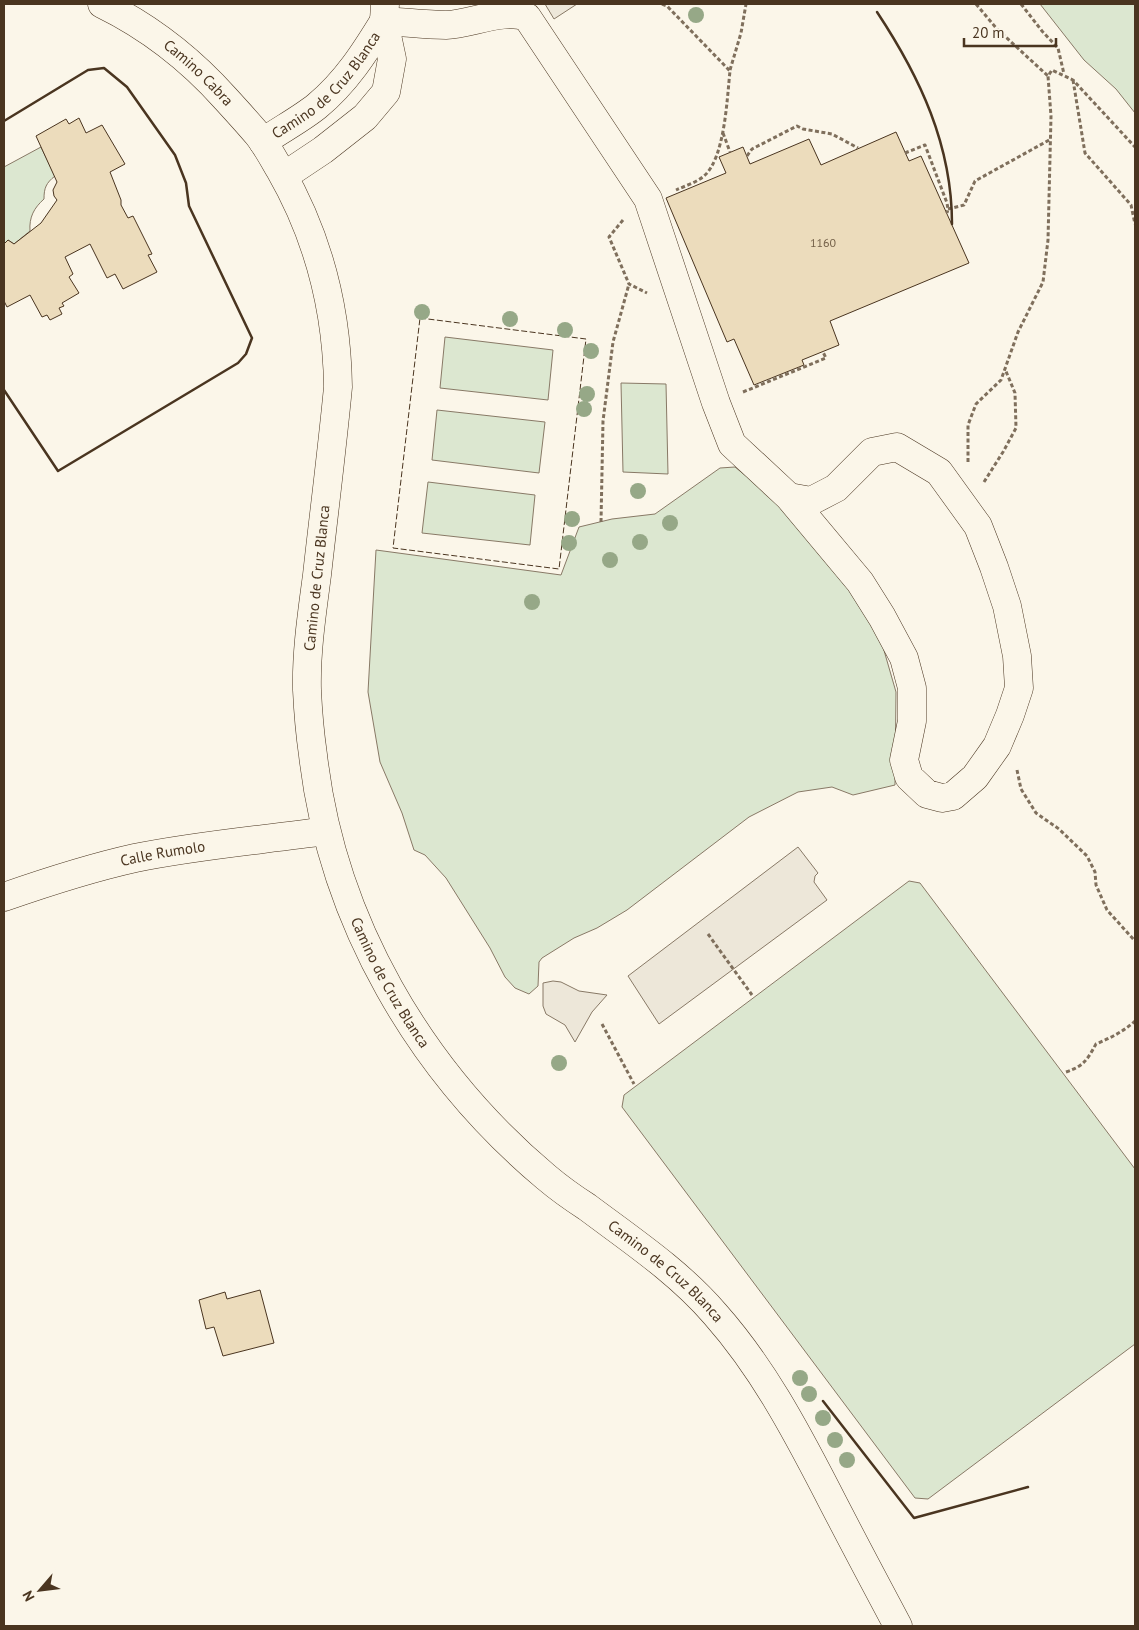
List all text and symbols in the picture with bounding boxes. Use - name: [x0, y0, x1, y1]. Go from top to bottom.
- scale bar: [964, 15, 1056, 47]
- text: 20 m: [972, 23, 1005, 42]
- street label: Camino de Cruz Blanca: [268, 28, 384, 143]
- street label: Camino Cabra: [160, 35, 238, 110]
- house number: 1160: [810, 235, 837, 250]
- street label: Camino de Cruz Blanca: [299, 504, 334, 652]
- street label: Calle Rumolo: [118, 836, 206, 870]
- street label: Camino de Cruz Blanca: [347, 914, 434, 1051]
- street label: Camino de Cruz Blanca: [604, 1216, 728, 1326]
- north arrow: [15, 1565, 65, 1615]
- text: N: [18, 1588, 39, 1604]

